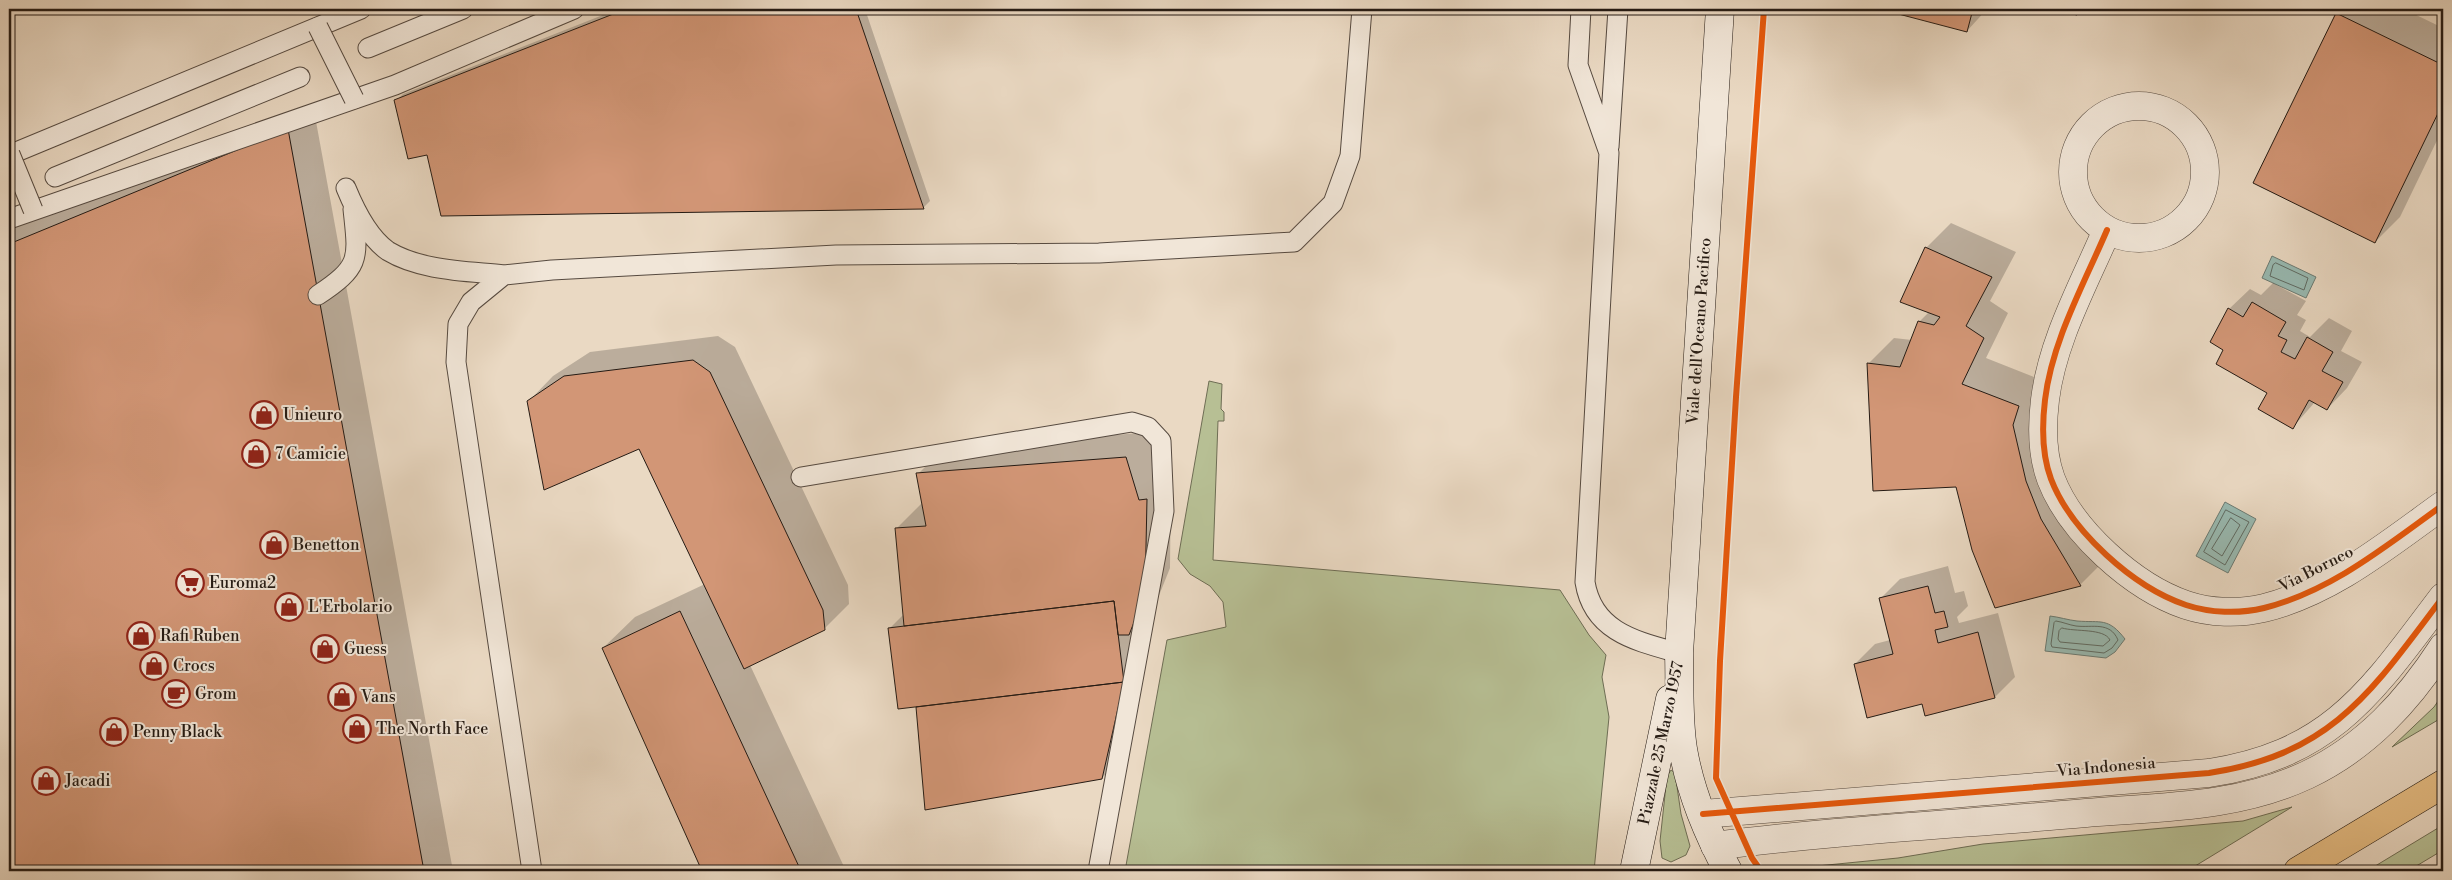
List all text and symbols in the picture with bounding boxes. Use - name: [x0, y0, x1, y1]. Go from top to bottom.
- street label: Viale dell'Oceano Pacifico: [1682, 237, 1716, 426]
- shop icon: Unieuro: [249, 400, 279, 430]
- place label: Unieuro: [283, 405, 342, 425]
- shop icon: 7 Camicie: [241, 439, 271, 469]
- place label: 7 Camicie: [275, 444, 346, 464]
- shop icon: Benetton: [259, 530, 289, 560]
- place label: Benetton: [292, 535, 360, 555]
- street label: Via Borneo: [2274, 542, 2357, 597]
- supermarket icon: Euroma2: [175, 568, 205, 598]
- place label: Euroma2: [209, 573, 276, 593]
- shop icon: L'Erbolario: [274, 592, 304, 622]
- place label: L'Erbolario: [308, 597, 392, 617]
- shop icon: Rafi Ruben: [126, 621, 156, 651]
- place label: Rafi Ruben: [160, 626, 240, 646]
- shop icon: Guess: [310, 634, 340, 664]
- place label: Guess: [344, 639, 387, 659]
- shop icon: Crocs: [139, 651, 169, 681]
- place label: Crocs: [173, 656, 215, 676]
- street label: Piazzale 25 Marzo 1957: [1634, 659, 1688, 827]
- cafe icon: Grom: [161, 679, 191, 709]
- shop icon: Vans: [327, 682, 357, 712]
- place label: Grom: [195, 684, 237, 704]
- place label: Vans: [360, 687, 396, 707]
- shop icon: The North Face: [342, 714, 372, 744]
- shop icon: Penny Black: [99, 717, 129, 747]
- place label: The North Face: [376, 719, 488, 739]
- place label: Penny Black: [133, 722, 223, 742]
- street label: Via Indonesia: [2055, 753, 2157, 781]
- shop icon: Jacadi: [31, 766, 61, 796]
- place label: Jacadi: [64, 771, 110, 791]

